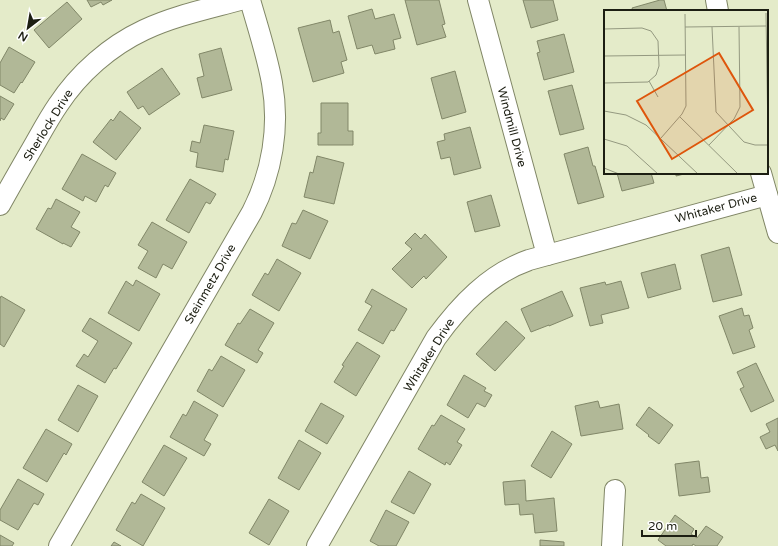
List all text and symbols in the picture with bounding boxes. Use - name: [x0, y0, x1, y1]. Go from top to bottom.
- north arrow: [8, 8, 48, 48]
- inset map: [604, 10, 768, 174]
- text: N: [16, 28, 30, 44]
- street label: Windmill Drive: [495, 85, 529, 169]
- street label: Sherlock Drive: [20, 86, 76, 163]
- street label: Whitaker Drive: [673, 190, 759, 226]
- street label: Steinmetz Drive: [181, 241, 239, 326]
- street label: Whitaker Drive: [401, 315, 457, 394]
- scale bar: [642, 512, 696, 538]
- text: 20 m: [648, 519, 677, 533]

